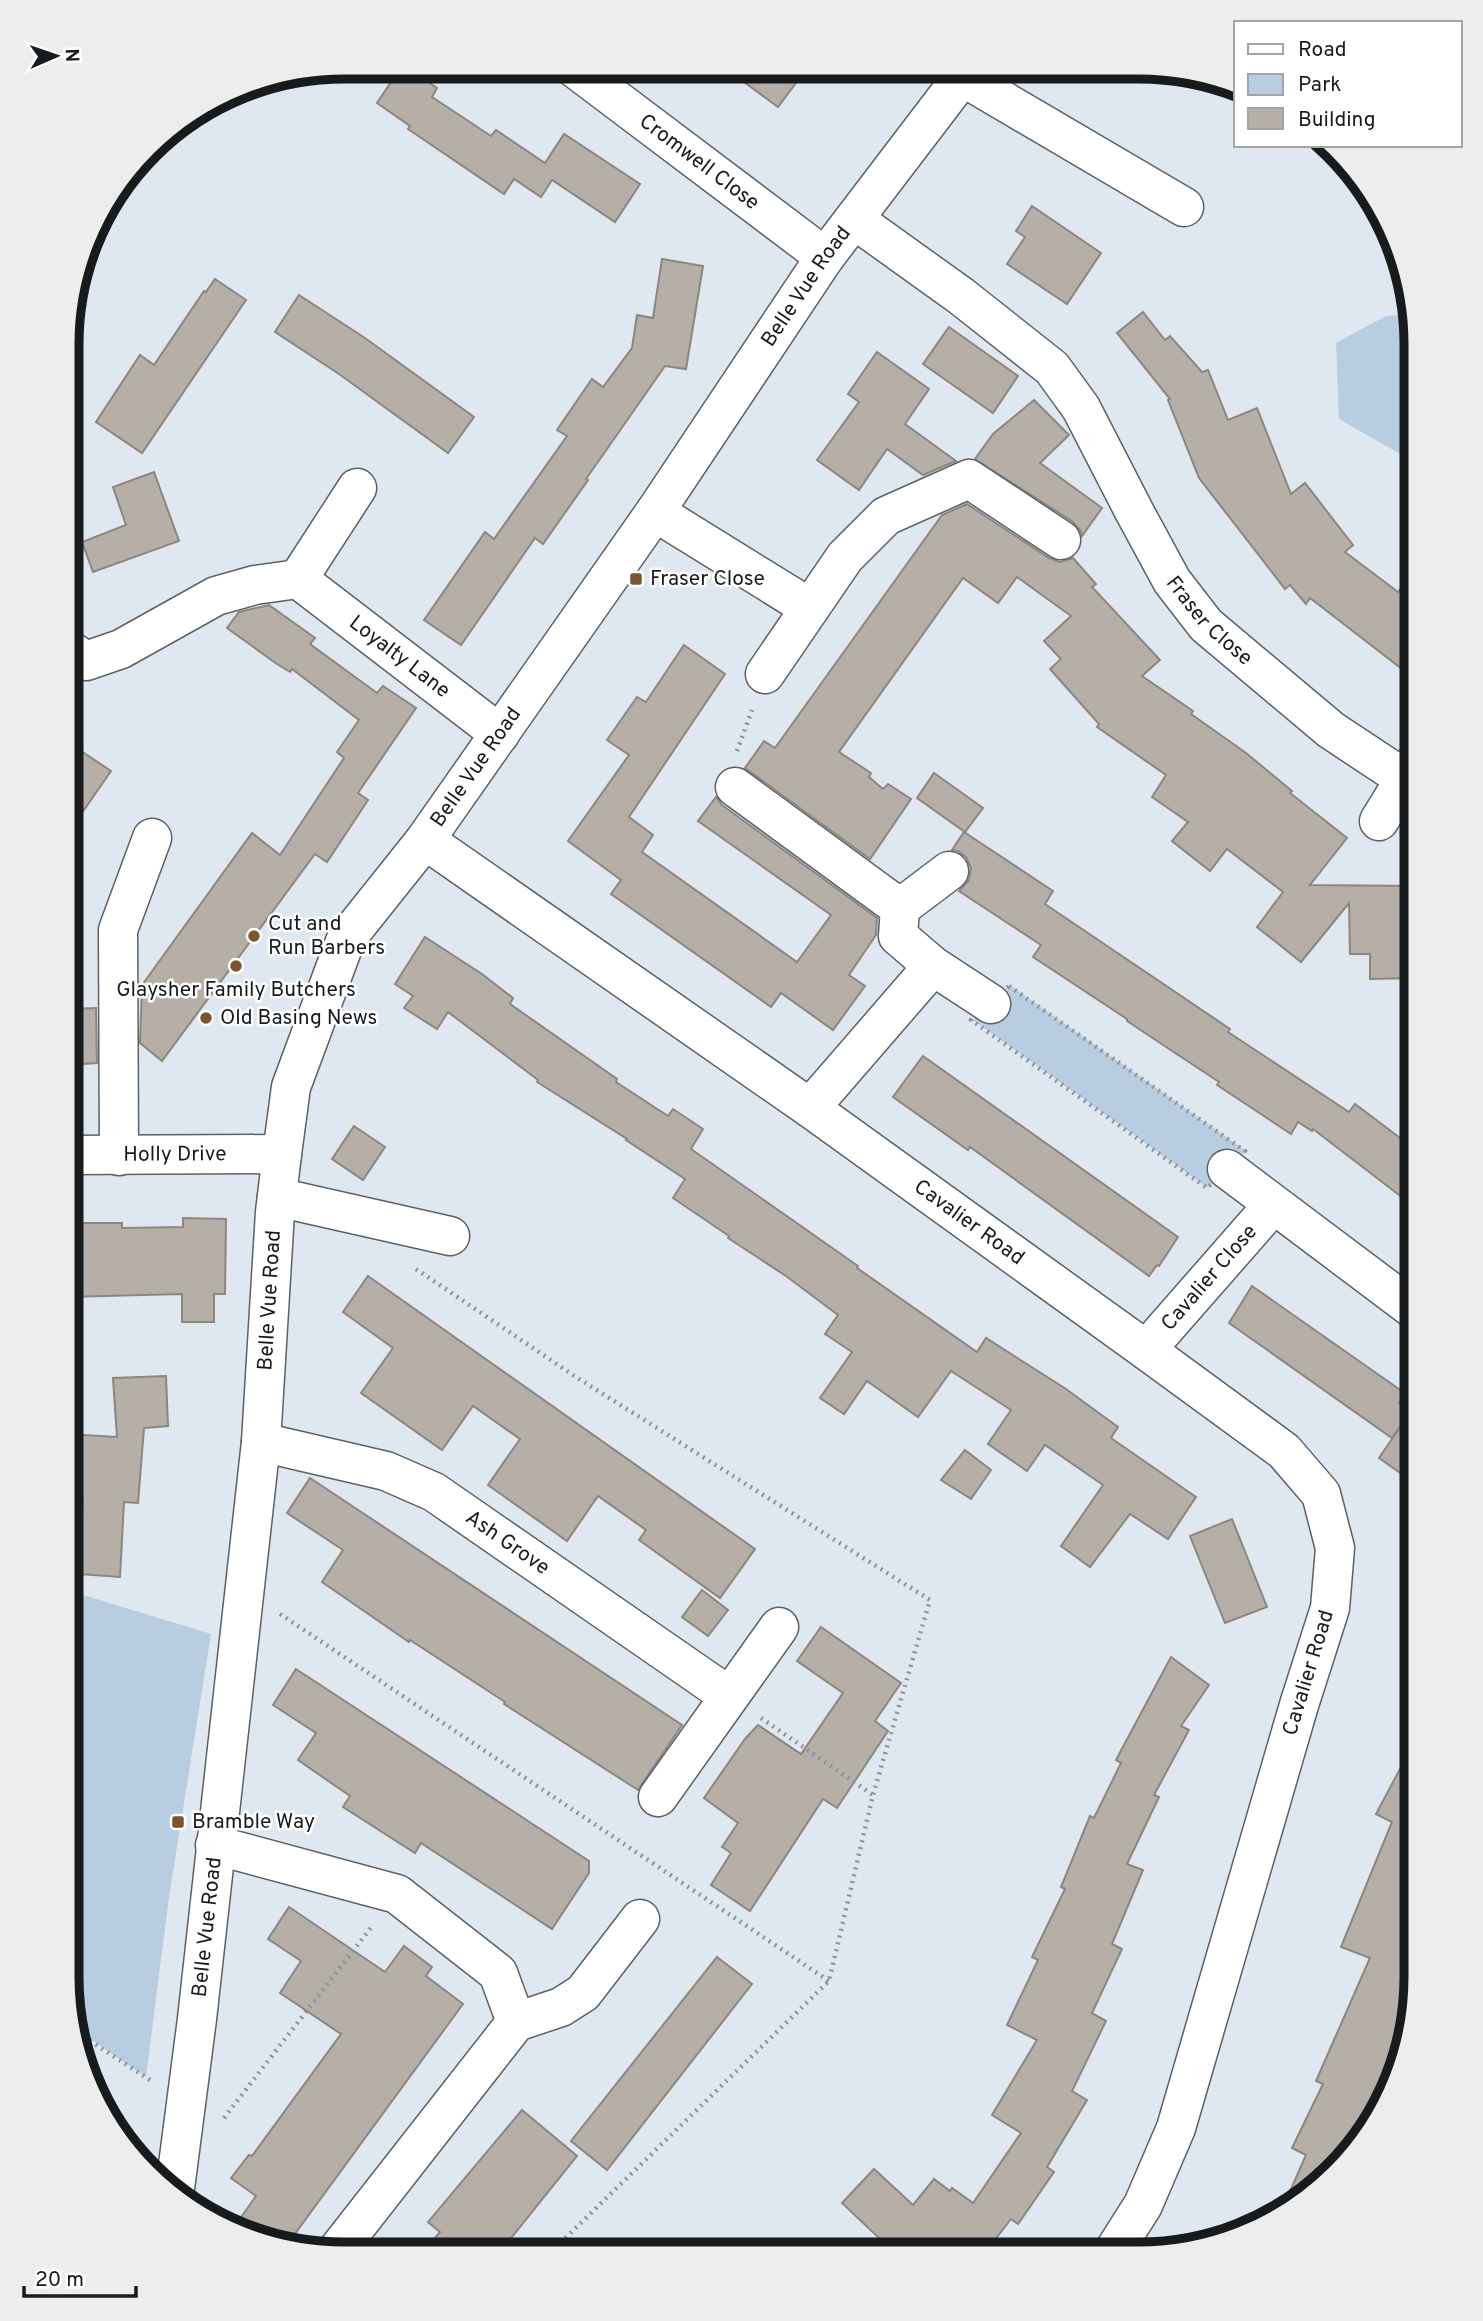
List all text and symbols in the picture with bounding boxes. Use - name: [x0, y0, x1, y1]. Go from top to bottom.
- north arrow: [21, 21, 91, 91]
- legend: [1234, 21, 1462, 147]
- text: Road: [1298, 37, 1347, 64]
- text: N: [59, 48, 83, 63]
- text: Park: [1298, 72, 1341, 99]
- text: Building: [1298, 107, 1376, 134]
- street label: Cromwell Close: [633, 108, 765, 216]
- street label: Belle Vue Road: [755, 221, 857, 352]
- place label: Fraser Close: [650, 566, 765, 593]
- marker: Fraser Close: [628, 571, 644, 587]
- street label: Fraser Close: [1160, 571, 1258, 672]
- street label: Loyalty Lane: [343, 609, 456, 704]
- street label: Belle Vue Road: [425, 702, 528, 832]
- place label: Cut and Run Barbers: [268, 911, 385, 962]
- marker: Cut and Run Barbers: [246, 928, 262, 944]
- marker: Glaysher Family Butchers: [228, 958, 244, 974]
- place label: Glaysher Family Butchers: [116, 977, 356, 1004]
- place label: Old Basing News: [220, 1005, 377, 1032]
- marker: Old Basing News: [198, 1010, 214, 1026]
- street label: Holly Drive: [123, 1141, 227, 1168]
- street label: Cavalier Road: [908, 1174, 1030, 1271]
- street label: Cavalier Close: [1155, 1219, 1263, 1337]
- street label: Belle Vue Road: [252, 1229, 287, 1371]
- street label: Ash Grove: [460, 1504, 555, 1581]
- street label: Cavalier Road: [1277, 1607, 1341, 1739]
- place label: Bramble Way: [192, 1809, 315, 1836]
- marker: Bramble Way: [170, 1814, 186, 1830]
- street label: Belle Vue Road: [186, 1856, 228, 1998]
- scale bar: [24, 2254, 136, 2298]
- text: 20 m: [35, 2267, 84, 2294]

